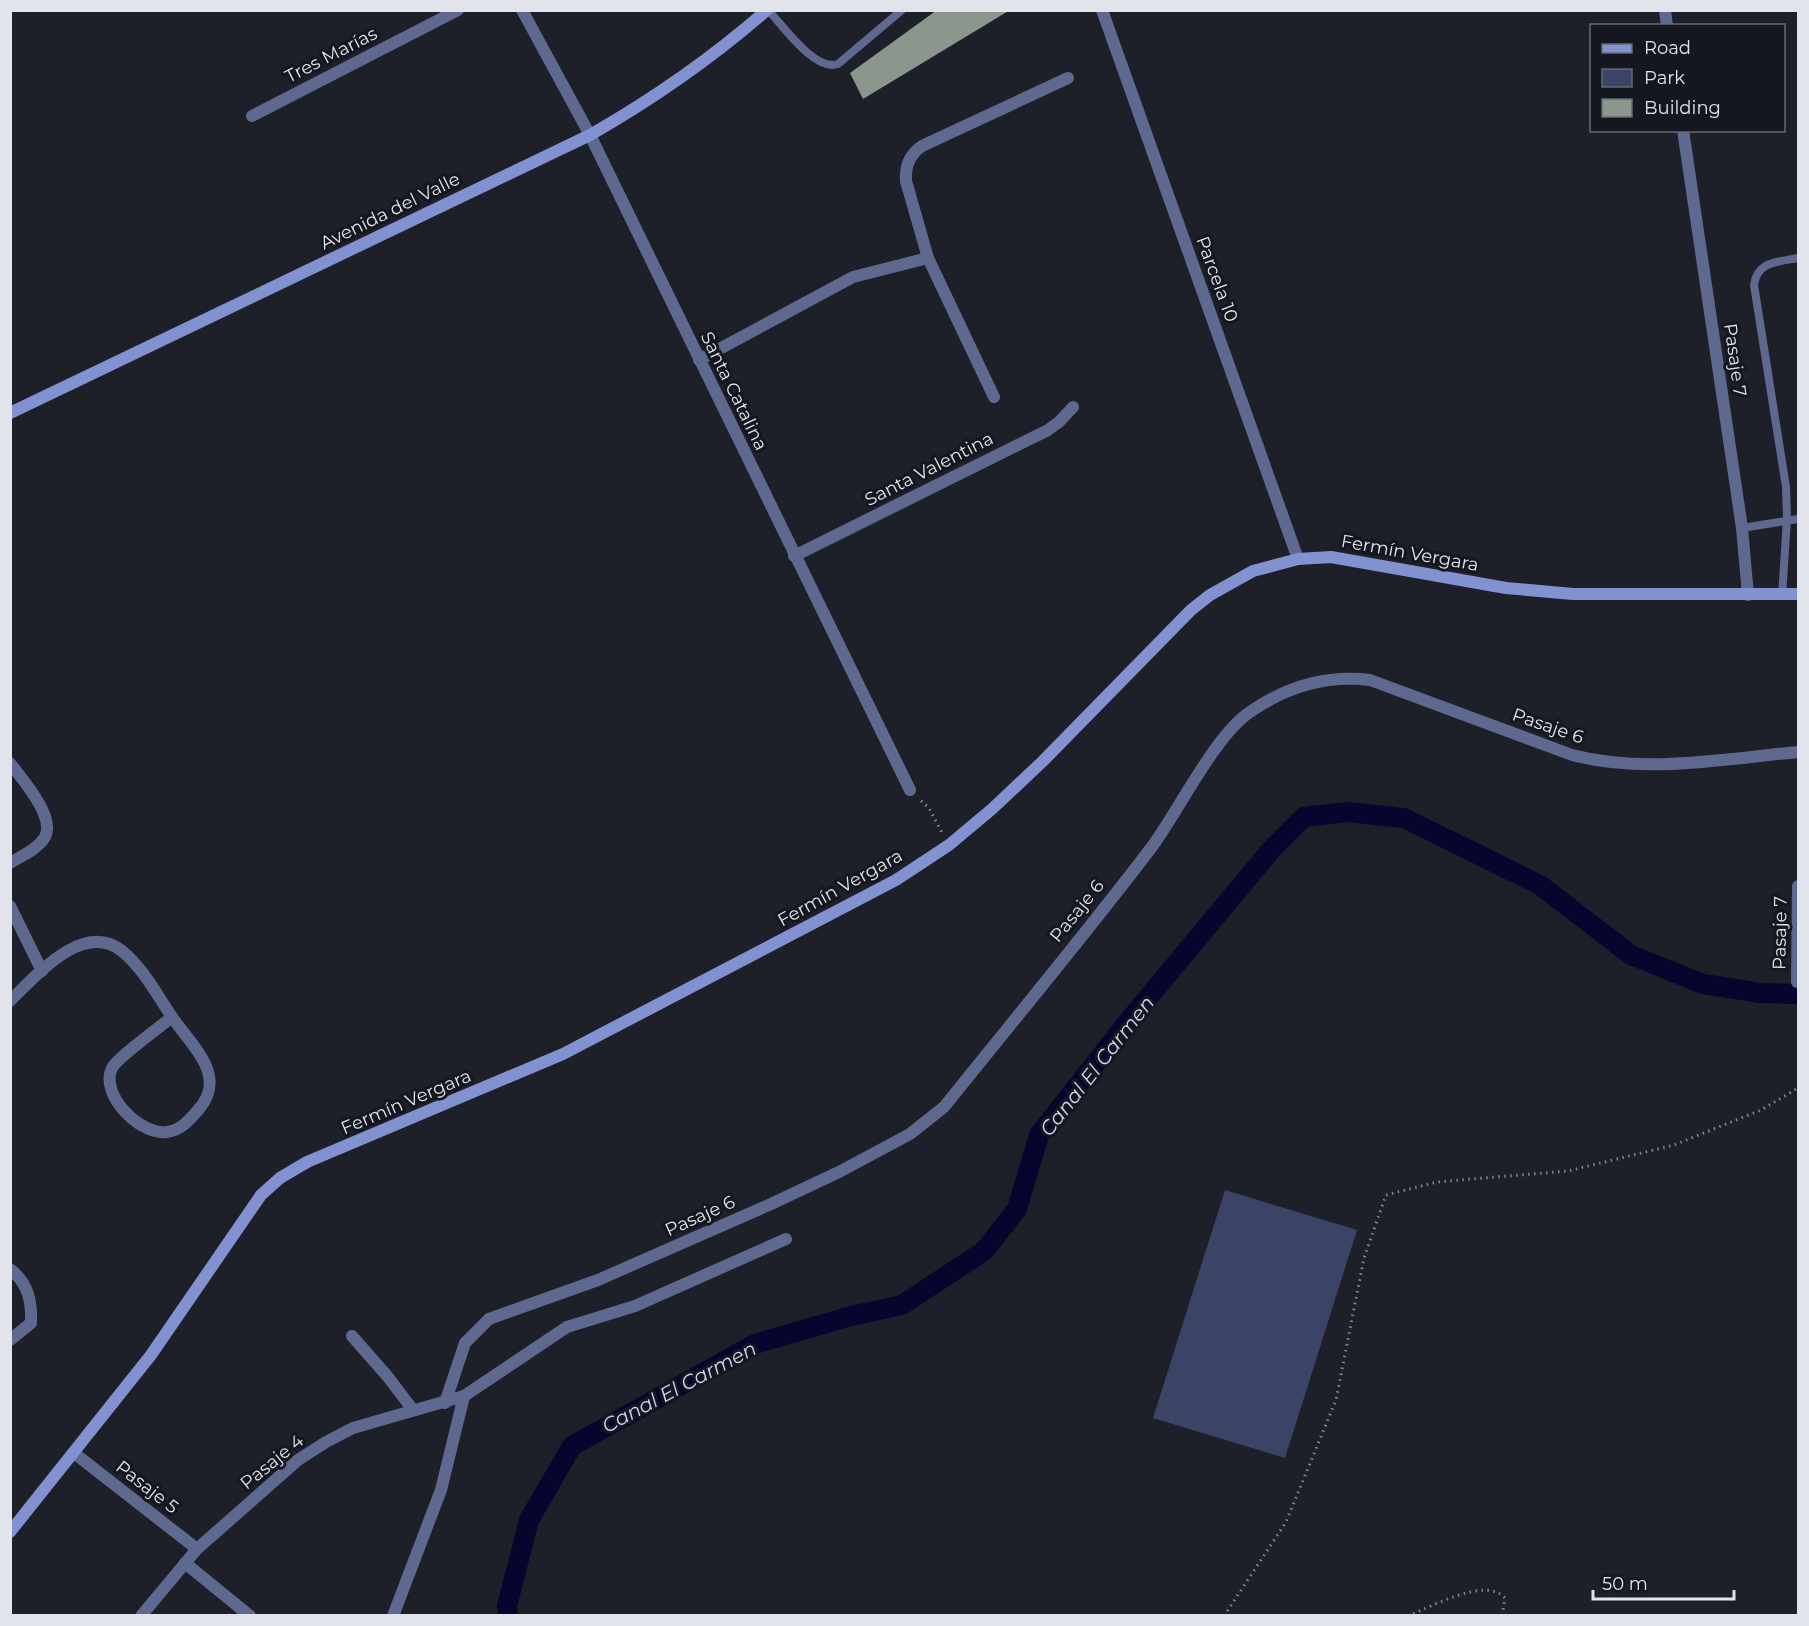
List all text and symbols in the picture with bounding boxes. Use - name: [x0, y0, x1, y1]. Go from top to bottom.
- street label: Tres Marías: [281, 22, 381, 88]
- legend: [1590, 24, 1785, 132]
- text: Road: [1644, 37, 1691, 59]
- text: Park: [1644, 67, 1685, 89]
- text: Building: [1644, 97, 1721, 119]
- street label: Avenida del Valle: [317, 168, 464, 254]
- street label: Parcela 10: [1191, 233, 1243, 325]
- street label: Pasaje 7: [1719, 322, 1751, 398]
- street label: Santa Catalina: [696, 328, 772, 454]
- street label: Santa Valentina: [861, 427, 997, 511]
- street label: Fermín Vergara: [1339, 530, 1481, 576]
- street label: Pasaje 6: [1509, 704, 1587, 748]
- street label: Fermín Vergara: [774, 845, 906, 931]
- street label: Pasaje 6: [1045, 875, 1109, 947]
- street label: Pasaje 7: [1768, 896, 1792, 970]
- water label: Canal El Carmen: [1035, 991, 1159, 1141]
- street label: Fermín Vergara: [338, 1065, 474, 1139]
- street label: Pasaje 6: [662, 1191, 738, 1241]
- water label: Canal El Carmen: [598, 1336, 760, 1438]
- street label: Pasaje 4: [236, 1430, 308, 1494]
- street label: Pasaje 5: [111, 1456, 183, 1518]
- scale bar: [1593, 1563, 1734, 1601]
- text: 50 m: [1602, 1573, 1648, 1595]

